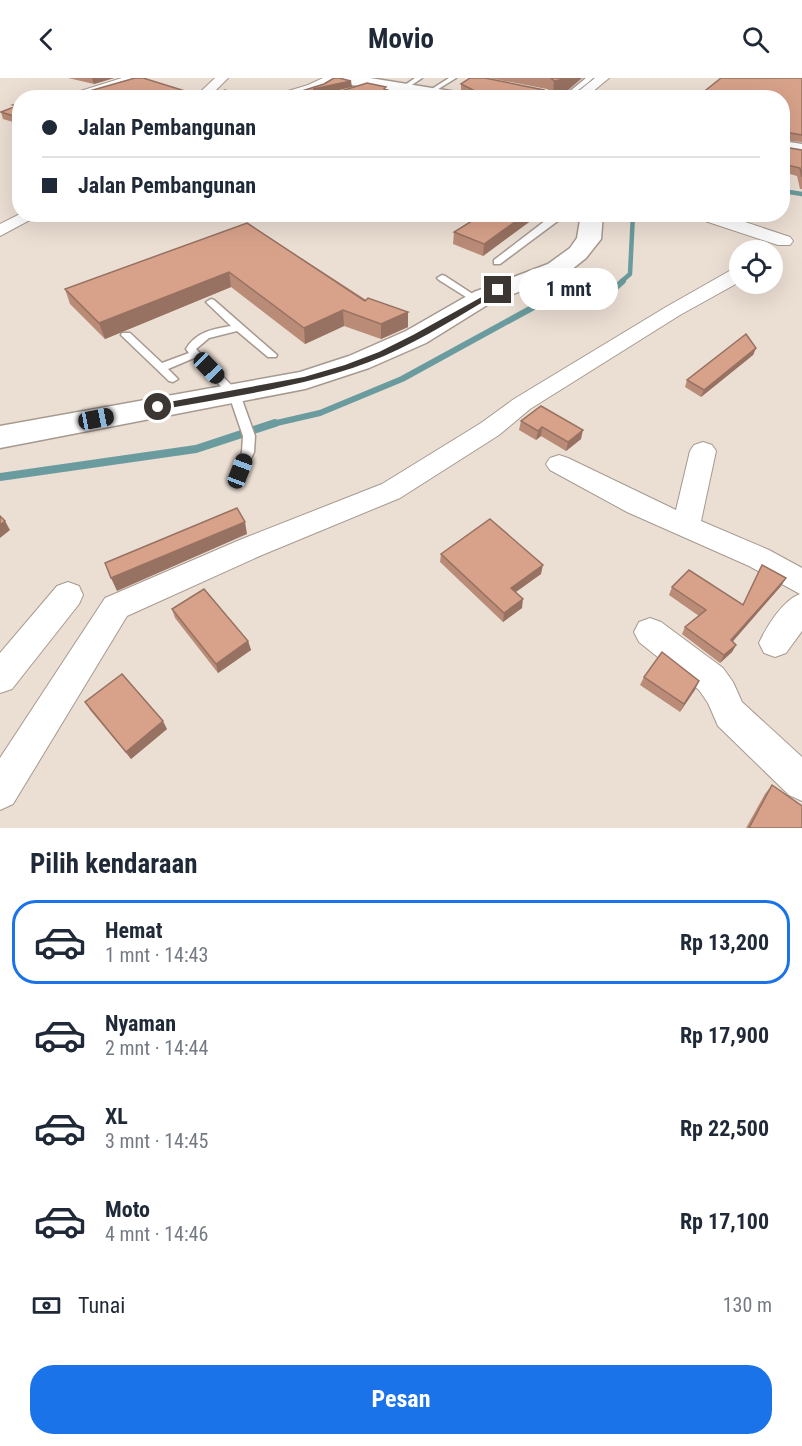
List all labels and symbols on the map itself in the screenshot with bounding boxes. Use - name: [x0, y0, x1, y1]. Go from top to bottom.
- callout: 1 mnt: [519, 269, 618, 311]
- route end: [484, 276, 511, 303]
- car: [190, 349, 228, 387]
- route start: [144, 393, 171, 420]
- car: [77, 407, 115, 431]
- car: [225, 451, 255, 491]

